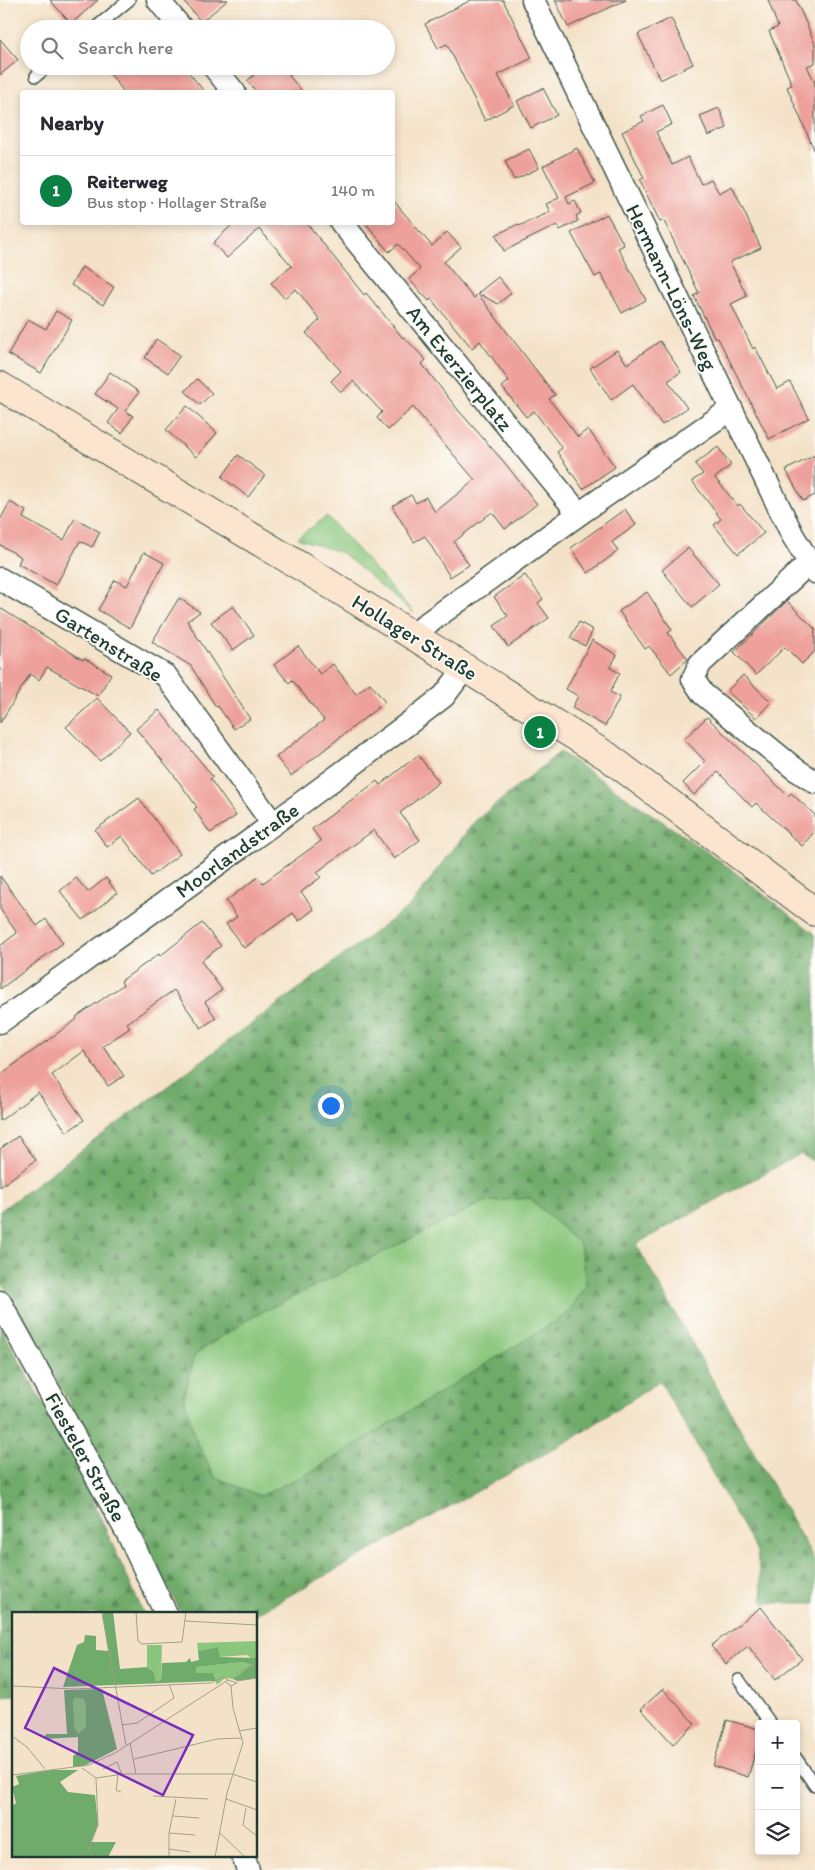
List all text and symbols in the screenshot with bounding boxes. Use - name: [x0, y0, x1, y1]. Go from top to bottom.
- search box: [20, 20, 395, 75]
- icon: search: [38, 34, 66, 62]
- text: Search here: [78, 36, 173, 59]
- text: Nearby: [40, 110, 104, 135]
- text: Reiterweg: [87, 170, 168, 193]
- text: 1: [52, 181, 60, 200]
- text: 140 m: [331, 181, 375, 200]
- text: Bus stop · Hollager Straße: [87, 193, 267, 212]
- street label: Hermann-Löns-Weg: [621, 200, 723, 374]
- street label: Am Exerzierplatz: [402, 300, 519, 436]
- street label: Hollager Straße: [348, 588, 482, 686]
- street label: Gartenstraße: [50, 601, 168, 687]
- pin: 1: [524, 713, 556, 751]
- street label: Moorlandstraße: [171, 797, 303, 903]
- your location: [318, 1093, 344, 1119]
- street label: Fiesteler Straße: [40, 1388, 132, 1526]
- inset map: [12, 1612, 258, 1858]
- map controls: [755, 1720, 800, 1855]
- button: +: [755, 1720, 800, 1765]
- button: −: [755, 1765, 800, 1810]
- button: layers: [755, 1810, 800, 1855]

